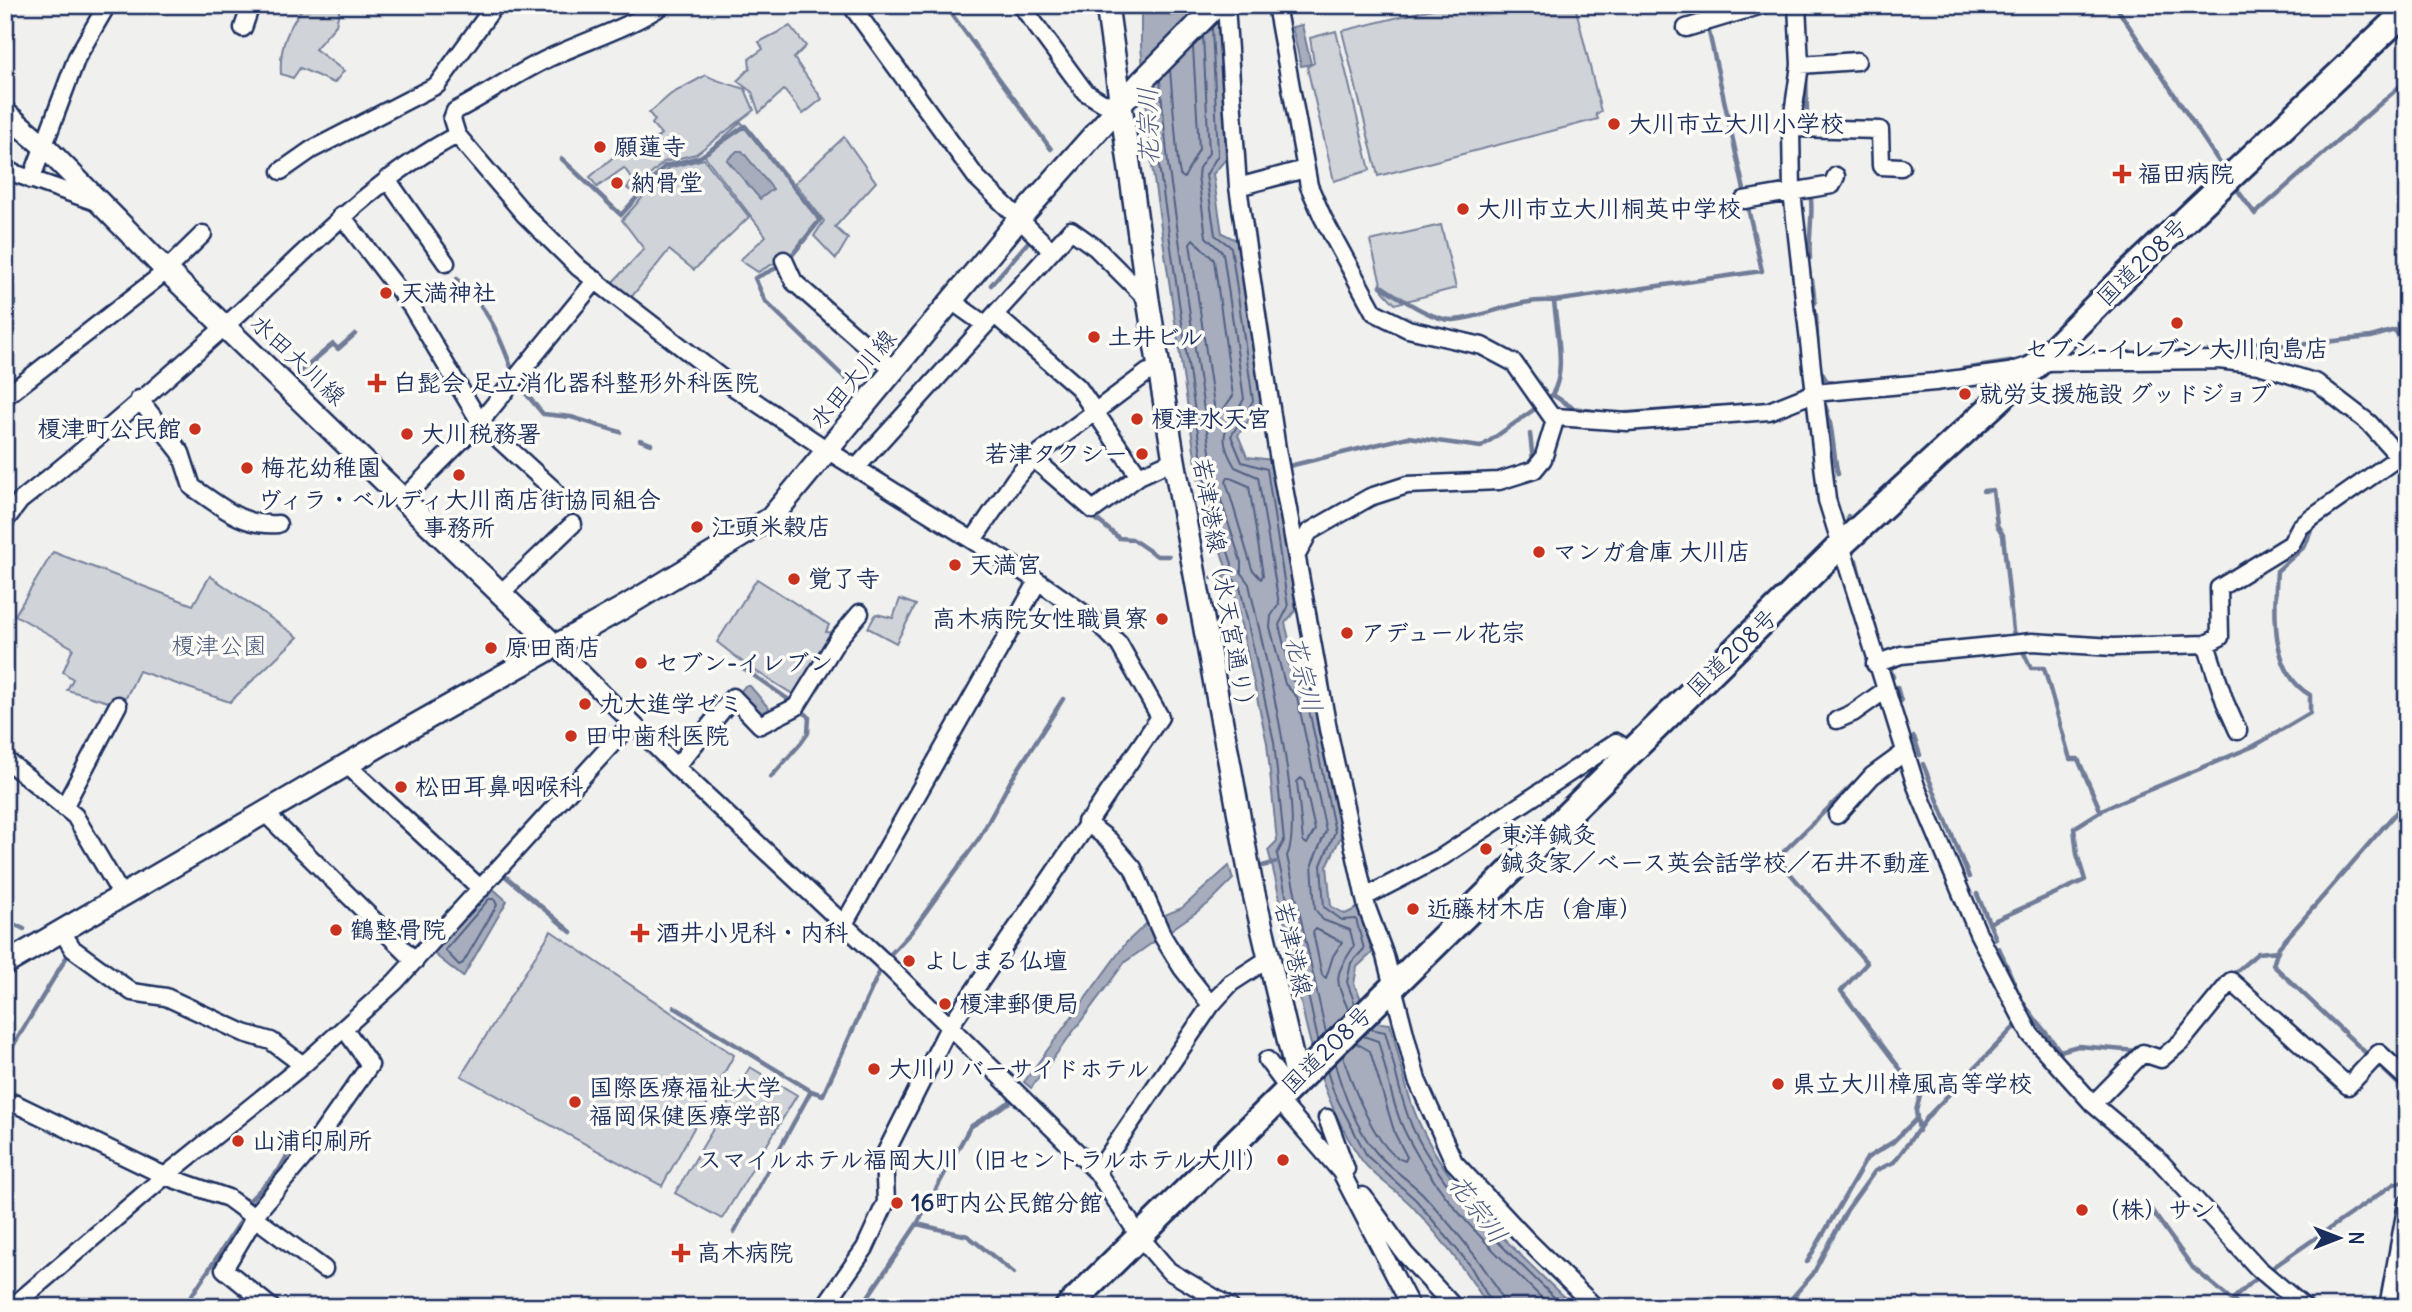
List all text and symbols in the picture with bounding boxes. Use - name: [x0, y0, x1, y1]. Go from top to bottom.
- water label: 花宗川: [1130, 87, 1165, 165]
- place label: 大川市立大川小学校: [1628, 108, 1844, 138]
- marker: 大川市立大川小学校: [1606, 116, 1622, 132]
- place label: 願蓮寺: [614, 131, 686, 161]
- marker: 願蓮寺: [592, 139, 608, 155]
- place label: 福田病院: [2138, 158, 2234, 188]
- marker: 福田病院: [2112, 164, 2132, 184]
- place label: 納骨堂: [631, 167, 703, 197]
- marker: 納骨堂: [609, 175, 625, 191]
- place label: 大川市立大川桐英中学校: [1477, 193, 1741, 223]
- marker: 大川市立大川桐英中学校: [1455, 201, 1471, 217]
- street label: 国道208号: [2090, 211, 2193, 312]
- place label: 天満神社: [400, 277, 496, 307]
- marker: 天満神社: [378, 285, 394, 301]
- street label: 水田大川線: [245, 307, 353, 411]
- marker: セブン-イレブン 大川向島店: [2169, 315, 2185, 331]
- place label: 土井ビル: [1108, 321, 1204, 351]
- street label: 水田大川線: [802, 323, 902, 434]
- marker: 土井ビル: [1086, 329, 1102, 345]
- place label: セブン-イレブン 大川向島店: [2025, 333, 2329, 363]
- place label: 白髭会 足立消化器科整形外科医院: [393, 367, 759, 397]
- marker: 白髭会 足立消化器科整形外科医院: [367, 373, 387, 393]
- place label: 就労支援施設 グッドジョブ: [1979, 378, 2272, 408]
- marker: 就労支援施設 グッドジョブ: [1957, 386, 1973, 402]
- place label: 榎津水天宮: [1151, 403, 1271, 433]
- marker: 榎津水天宮: [1129, 411, 1145, 427]
- place label: 榎津町公民館: [37, 413, 181, 443]
- place label: 大川税務署: [421, 418, 541, 448]
- marker: 榎津町公民館: [187, 421, 203, 437]
- marker: 大川税務署: [399, 426, 415, 442]
- place label: 若津タクシー: [984, 438, 1128, 468]
- marker: 若津タクシー: [1134, 446, 1150, 462]
- place label: 梅花幼稚園: [261, 452, 381, 482]
- street label: 若津港線（水天宮通り）: [1187, 455, 1263, 720]
- marker: 梅花幼稚園: [239, 460, 255, 476]
- marker: ヴィラ・ベルディ大川商店街協同組合 事務所: [451, 467, 467, 483]
- place label: ヴィラ・ベルディ大川商店街協同組合 事務所: [258, 484, 660, 542]
- place label: 江頭米穀店: [711, 511, 831, 541]
- marker: 江頭米穀店: [689, 519, 705, 535]
- place label: マンガ倉庫 大川店: [1553, 536, 1751, 566]
- marker: マンガ倉庫 大川店: [1531, 544, 1547, 560]
- place label: 天満宮: [969, 549, 1041, 579]
- marker: 天満宮: [947, 557, 963, 573]
- place label: 覚了寺: [808, 563, 880, 593]
- marker: 覚了寺: [786, 571, 802, 587]
- street label: 国道208号: [1680, 602, 1783, 703]
- place label: 高木病院女性職員寮: [932, 603, 1148, 633]
- marker: 高木病院女性職員寮: [1154, 611, 1170, 627]
- place label: アデュール花宗: [1361, 617, 1525, 647]
- marker: アデュール花宗: [1339, 625, 1355, 641]
- park label: 榎津公園: [171, 630, 267, 660]
- place label: 原田商店: [505, 632, 601, 662]
- water label: 花宗川: [1279, 632, 1330, 716]
- marker: 原田商店: [483, 640, 499, 656]
- place label: セブン-イレブン: [655, 647, 833, 677]
- marker: セブン-イレブン: [633, 655, 649, 671]
- place label: 九大進学ゼミ: [599, 688, 743, 718]
- marker: 九大進学ゼミ: [577, 696, 593, 712]
- place label: 田中歯科医院: [585, 720, 729, 750]
- marker: 田中歯科医院: [563, 728, 579, 744]
- place label: 松田耳鼻咽喉科: [415, 771, 583, 801]
- marker: 松田耳鼻咽喉科: [393, 779, 409, 795]
- place label: 東洋鍼灸 鍼灸家／ベース英会話学校／石井不動産: [1500, 819, 1931, 877]
- marker: 東洋鍼灸 鍼灸家／ベース英会話学校／石井不動産: [1478, 841, 1494, 857]
- place label: 近藤材木店（倉庫）: [1427, 893, 1643, 923]
- street label: 若津港線: [1269, 899, 1319, 999]
- marker: 近藤材木店（倉庫）: [1405, 901, 1421, 917]
- place label: 鶴整骨院: [350, 914, 446, 944]
- place label: 酒井小児科・内科: [656, 917, 848, 947]
- marker: 鶴整骨院: [328, 922, 344, 938]
- marker: 酒井小児科・内科: [630, 923, 650, 943]
- place label: よしまる仏壇: [923, 945, 1067, 975]
- marker: よしまる仏壇: [901, 953, 917, 969]
- place label: 榎津郵便局: [959, 988, 1079, 1018]
- marker: 榎津郵便局: [937, 996, 953, 1012]
- street label: 国道208号: [1275, 999, 1378, 1100]
- place label: 大川リバーサイドホテル: [888, 1053, 1150, 1083]
- marker: 大川リバーサイドホテル: [866, 1061, 882, 1077]
- place label: 県立大川樟風高等学校: [1792, 1068, 2032, 1098]
- place label: 国際医療福祉大学 福岡保健医療学部: [589, 1072, 781, 1130]
- marker: 県立大川樟風高等学校: [1770, 1076, 1786, 1092]
- marker: 国際医療福祉大学 福岡保健医療学部: [567, 1094, 583, 1110]
- place label: 山浦印刷所: [252, 1125, 372, 1155]
- marker: 山浦印刷所: [230, 1133, 246, 1149]
- place label: スマイルホテル福岡大川（旧セントラルホテル大川）: [698, 1144, 1269, 1174]
- marker: スマイルホテル福岡大川（旧セントラルホテル大川）: [1275, 1152, 1291, 1168]
- water label: 花宗川: [1442, 1168, 1515, 1250]
- place label: 16町内公民館分館: [911, 1187, 1102, 1217]
- place label: （株）サン: [2096, 1194, 2216, 1224]
- marker: 16町内公民館分館: [889, 1195, 905, 1211]
- marker: （株）サン: [2074, 1202, 2090, 1218]
- north arrow: [2304, 1204, 2374, 1274]
- text: N: [2344, 1231, 2368, 1245]
- place label: 高木病院: [697, 1237, 793, 1267]
- marker: 高木病院: [671, 1243, 691, 1263]

